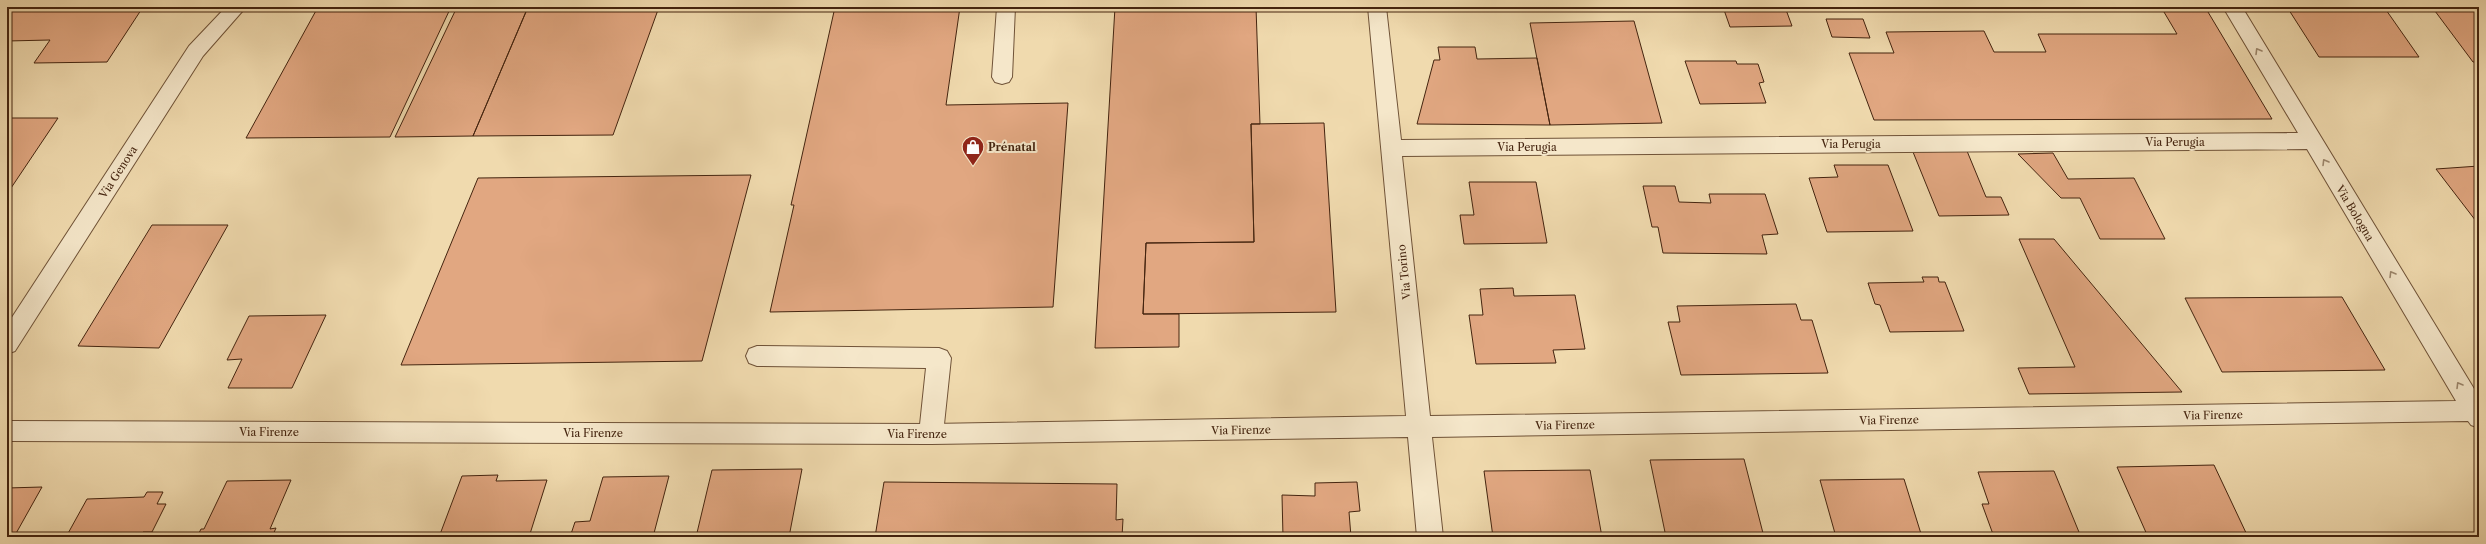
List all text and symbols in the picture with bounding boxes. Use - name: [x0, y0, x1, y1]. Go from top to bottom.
- one-way arrow: [2255, 48, 2263, 55]
- shop icon: Prénatal: [960, 134, 986, 167]
- street label: Via Perugia: [2144, 135, 2205, 149]
- street label: Via Perugia: [1820, 137, 1881, 151]
- place label: Prénatal: [988, 140, 1036, 154]
- street label: Via Perugia: [1496, 140, 1557, 154]
- street label: Via Genova: [95, 143, 140, 202]
- one-way arrow: [2322, 159, 2330, 166]
- street label: Via Bologna: [2332, 182, 2377, 244]
- street label: Via Torino: [1394, 244, 1414, 301]
- one-way arrow: [2389, 271, 2397, 278]
- one-way arrow: [2456, 382, 2464, 389]
- street label: Via Firenze: [2182, 407, 2243, 423]
- street label: Via Firenze: [1858, 412, 1919, 428]
- street label: Via Firenze: [1534, 417, 1595, 433]
- street label: Via Firenze: [1210, 422, 1271, 438]
- street label: Via Firenze: [238, 425, 299, 439]
- street label: Via Firenze: [562, 426, 623, 440]
- street label: Via Firenze: [886, 427, 947, 441]

